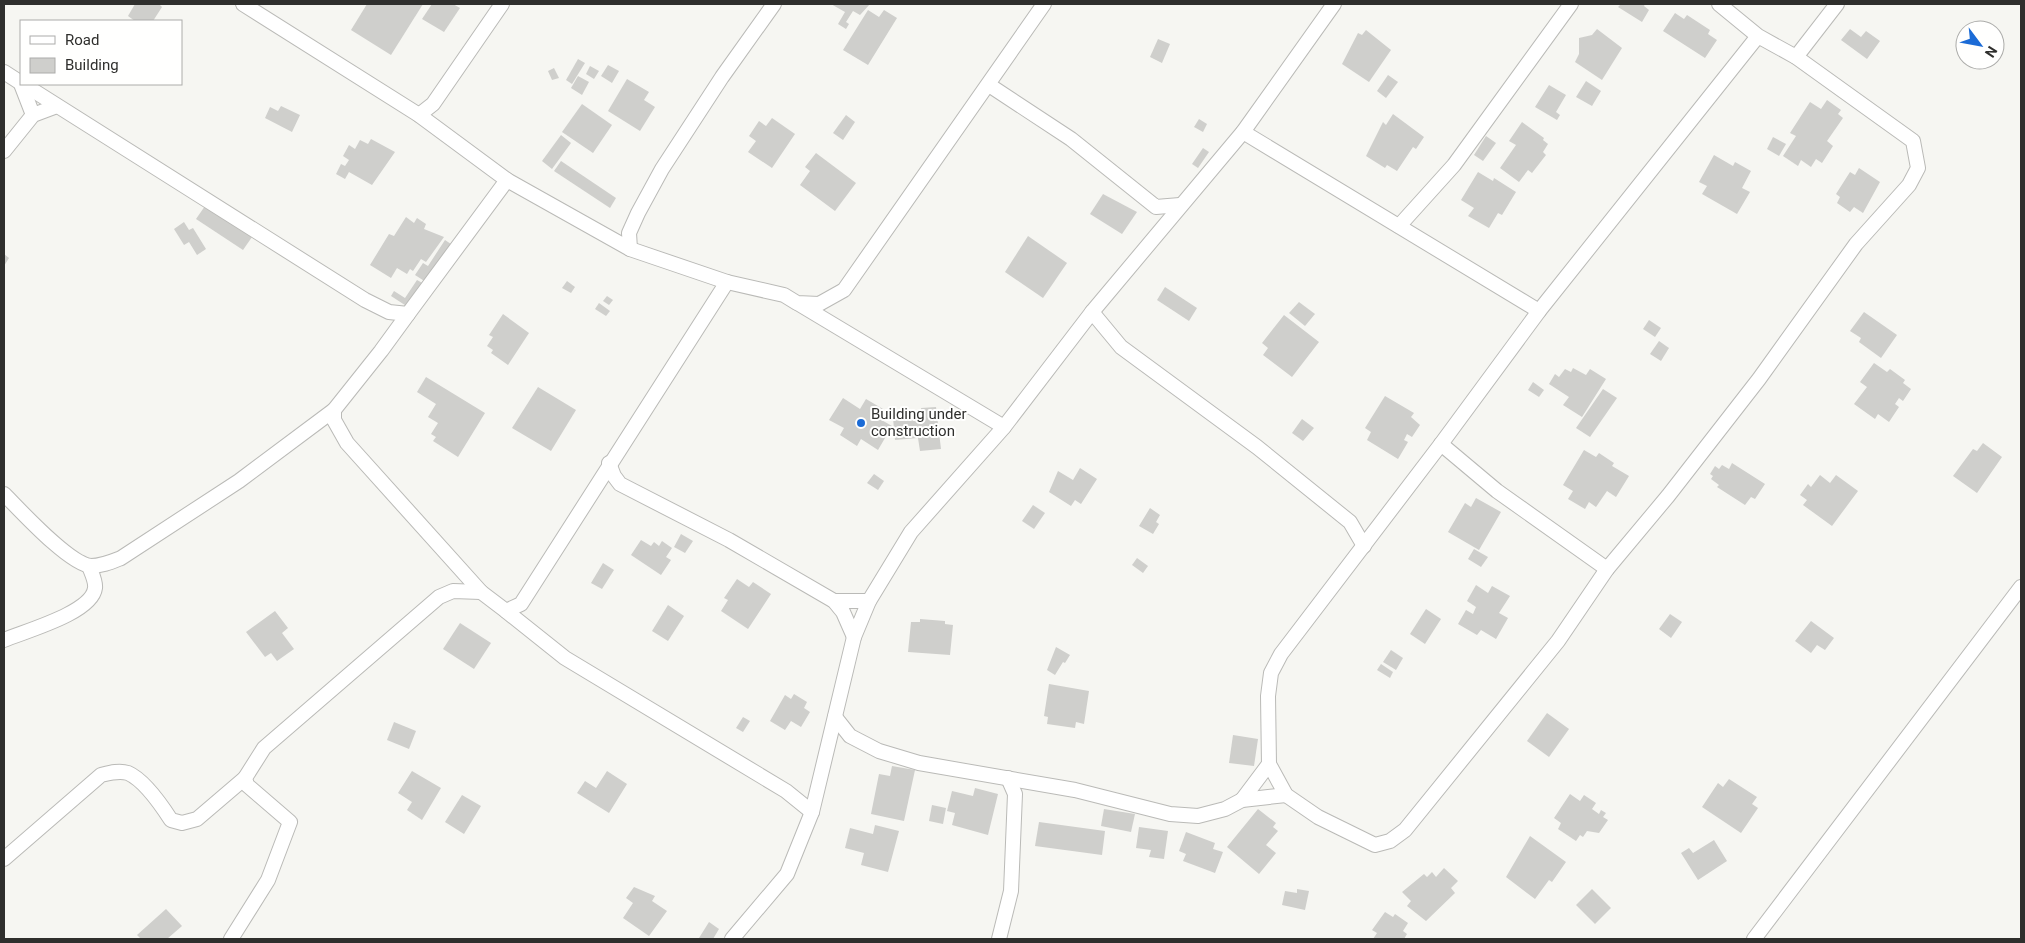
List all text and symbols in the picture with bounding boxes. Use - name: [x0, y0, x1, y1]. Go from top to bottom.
- legend: [20, 20, 182, 85]
- north arrow: [1955, 20, 2005, 70]
- text: Road: [65, 31, 99, 49]
- text: N: [1982, 43, 2000, 60]
- text: Building: [65, 56, 119, 74]
- place label: Building under construction: [871, 405, 967, 440]
- marker: Building under construction: [855, 417, 867, 429]

